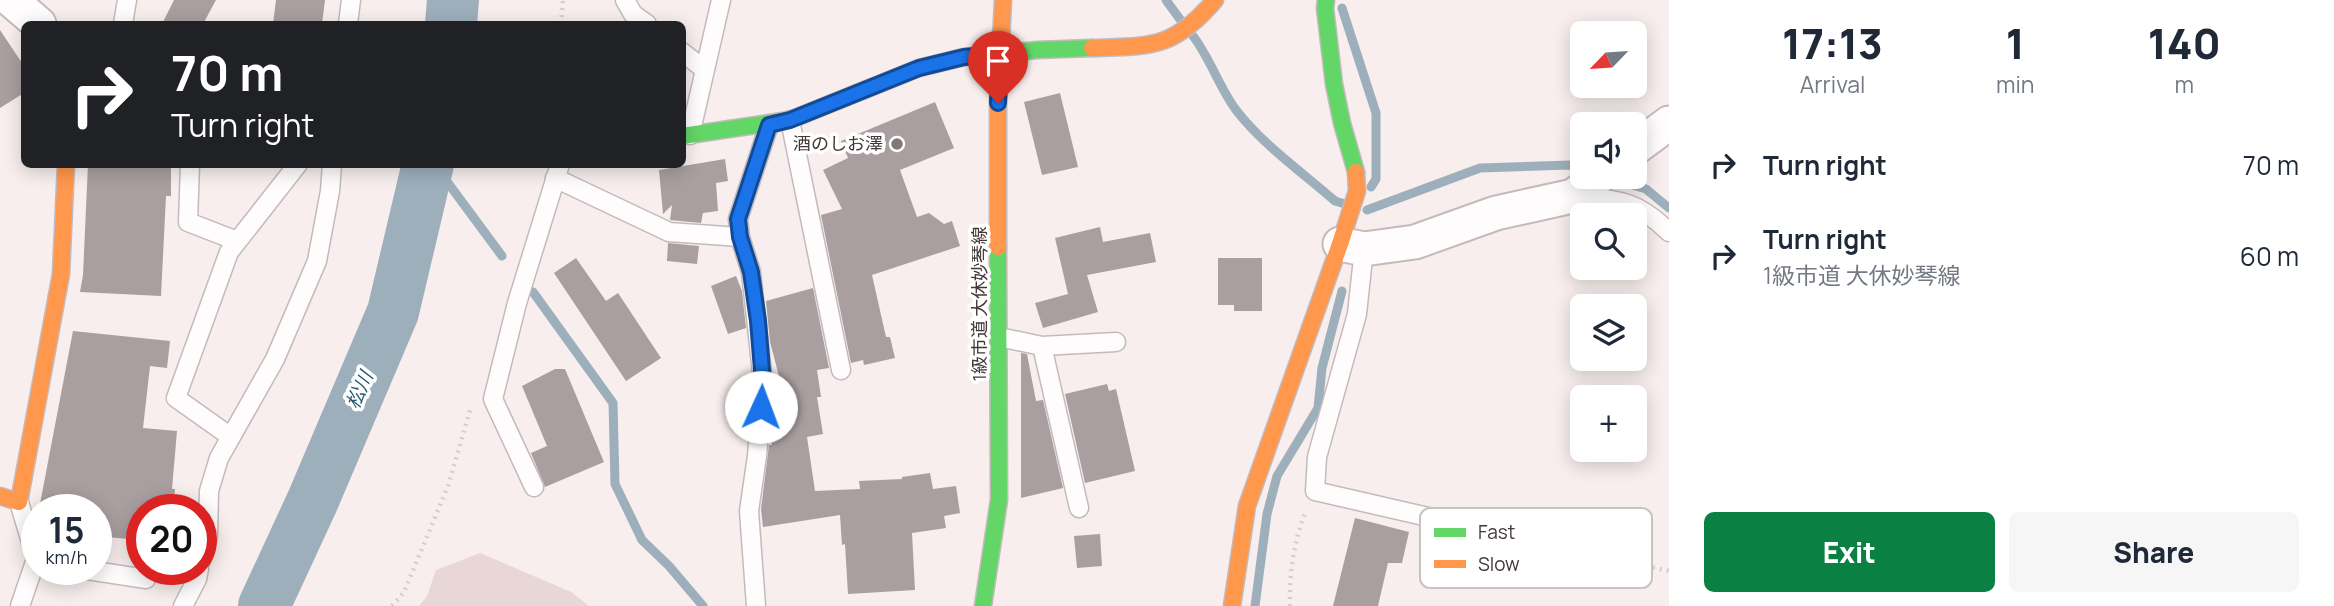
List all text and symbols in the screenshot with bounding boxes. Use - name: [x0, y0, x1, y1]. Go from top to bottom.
- text: 17:13: [1782, 14, 1883, 72]
- text: 1: [2006, 14, 2025, 72]
- text: 140: [2148, 14, 2221, 72]
- north arrow: [1570, 21, 1647, 98]
- map controls: [1570, 21, 1647, 462]
- pin: [968, 31, 1028, 103]
- text: 70 m: [171, 39, 283, 106]
- icon: arrive: [979, 42, 1017, 80]
- icon: right: [56, 49, 147, 140]
- text: Arrival: [1800, 68, 1865, 100]
- text: min: [1996, 68, 2035, 100]
- text: m: [2174, 68, 2194, 100]
- text: Turn right: [171, 103, 314, 147]
- button: sound: [1570, 112, 1647, 189]
- place label: 酒のしお澤: [793, 131, 883, 155]
- marker: 酒のしお澤: [889, 136, 905, 152]
- icon: right: [1704, 146, 1742, 184]
- text: Turn right: [1763, 147, 1887, 183]
- text: 70 m: [2243, 147, 2299, 183]
- button: search: [1570, 203, 1647, 280]
- text: Turn right: [1763, 221, 1887, 257]
- street label: 1級市道 大休妙琴線: [967, 227, 991, 381]
- icon: right: [1704, 237, 1742, 275]
- text: 60 m: [2240, 238, 2299, 274]
- text: 1級市道 大休妙琴線: [1763, 259, 1961, 291]
- button: layers: [1570, 294, 1647, 371]
- water label: 松川: [339, 366, 379, 413]
- position arrow: [724, 370, 798, 444]
- button: +: [1570, 385, 1647, 462]
- speed limit sign: 20: [126, 494, 217, 585]
- text: 15: [49, 506, 84, 554]
- legend: [1420, 508, 1652, 588]
- button: Exit: [1704, 512, 1995, 592]
- button: Share: [2009, 512, 2299, 592]
- text: Fast: [1478, 519, 1515, 545]
- text: km/h: [46, 545, 87, 569]
- text: Slow: [1478, 551, 1520, 577]

